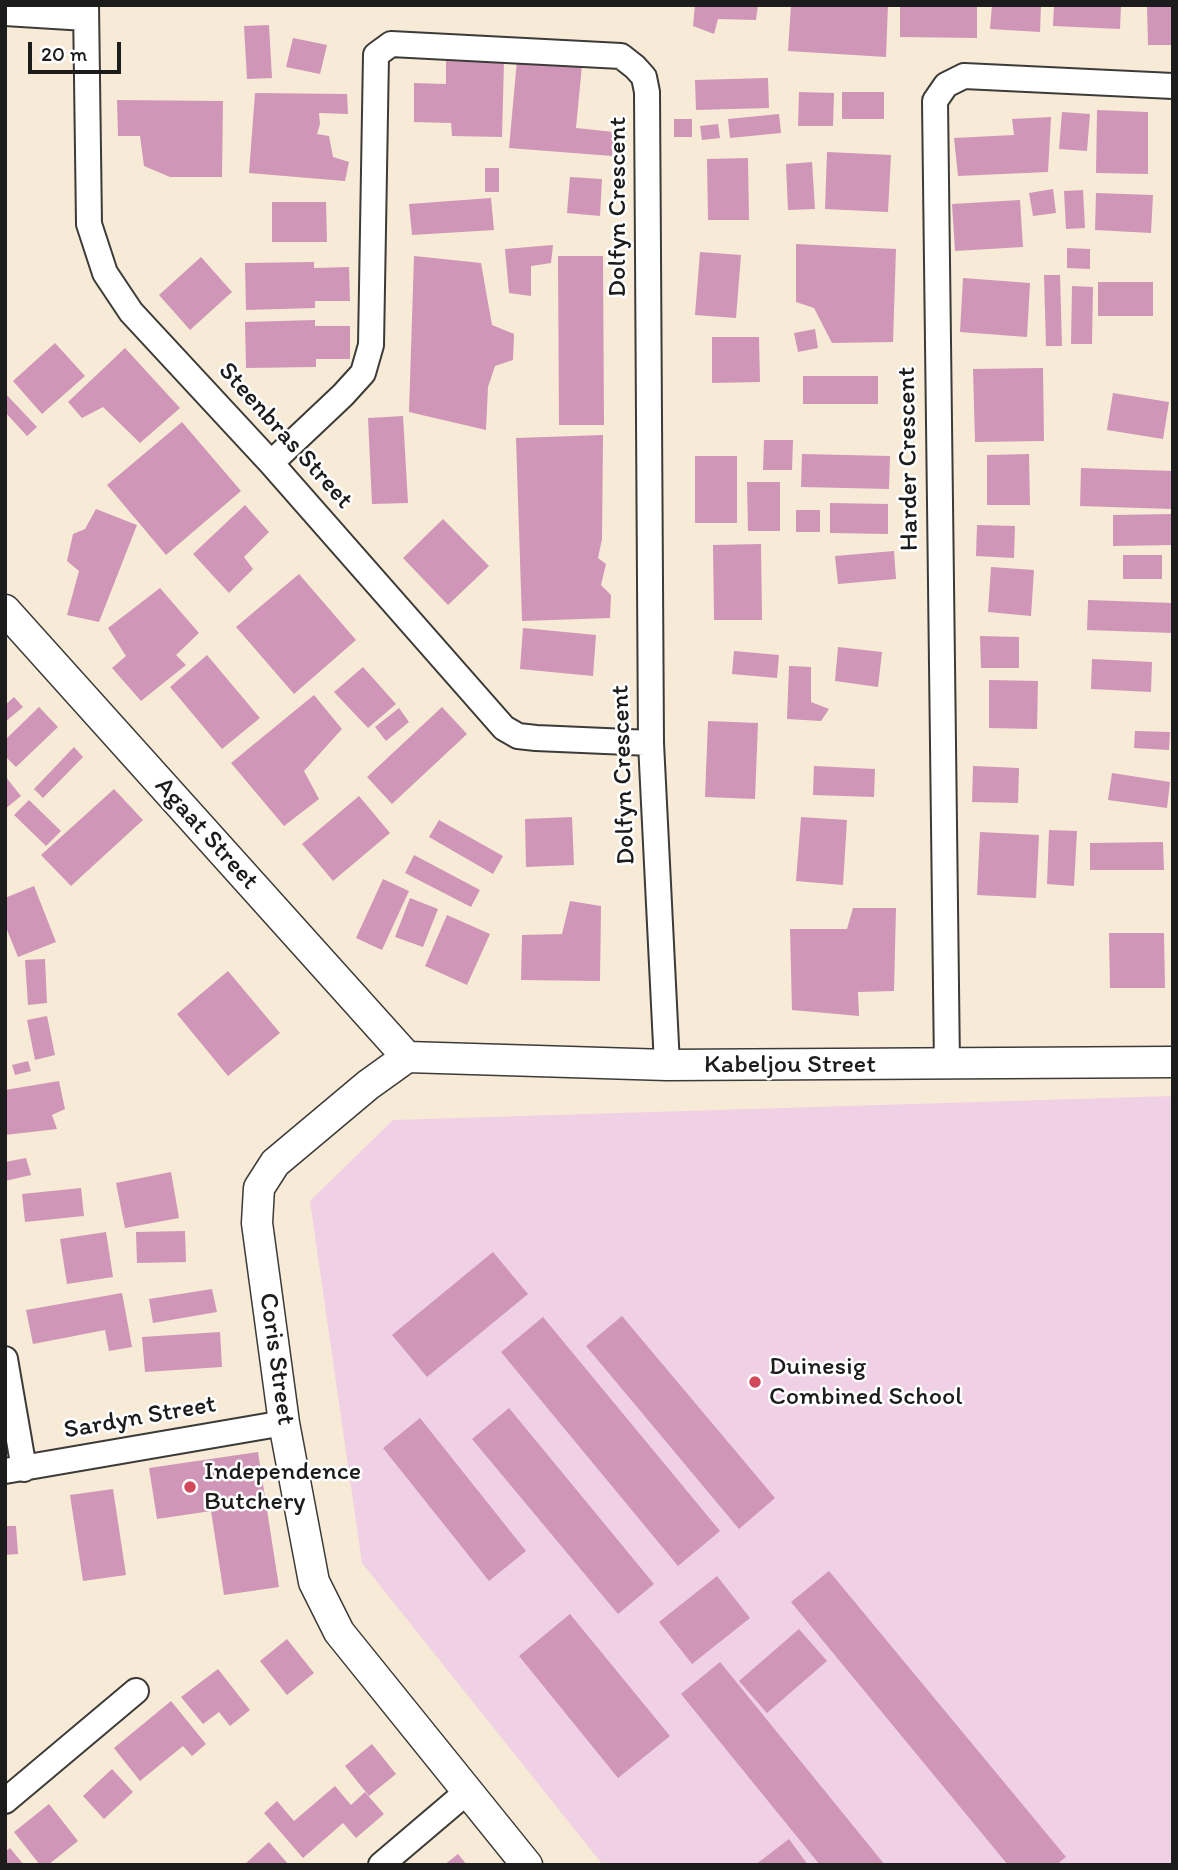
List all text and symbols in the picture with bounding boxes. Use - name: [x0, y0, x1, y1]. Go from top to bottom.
- scale bar: [32, 28, 124, 72]
- text: 20 m: [41, 41, 87, 66]
- street label: Dolfyn Crescent: [602, 117, 634, 297]
- street label: Steenbras Street: [211, 356, 359, 516]
- street label: Harder Crescent: [892, 367, 926, 551]
- street label: Dolfyn Crescent: [605, 684, 643, 866]
- street label: Agaat Street: [147, 771, 265, 897]
- street label: Kabeljou Street: [704, 1049, 876, 1081]
- street label: Coris Street: [251, 1291, 301, 1427]
- place label: Duinesig Combined School: [769, 1351, 963, 1412]
- marker: Duinesig Combined School: [747, 1374, 763, 1390]
- street label: Sardyn Street: [61, 1389, 219, 1447]
- place label: Independence Butchery: [204, 1456, 361, 1518]
- marker: Independence Butchery: [182, 1479, 198, 1495]

